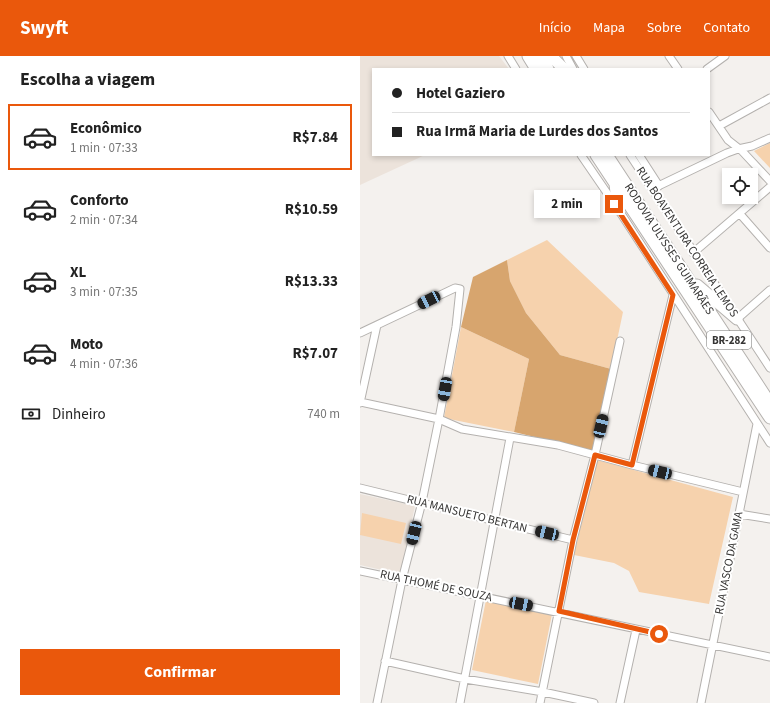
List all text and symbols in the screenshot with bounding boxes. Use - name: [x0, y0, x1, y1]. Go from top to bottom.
- text: Swyft: [20, 15, 68, 42]
- text: Início: [539, 18, 571, 38]
- text: Mapa: [593, 18, 625, 38]
- text: Sobre: [647, 18, 681, 38]
- text: Contato: [703, 18, 750, 38]
- text: Escolha a viagem: [20, 67, 155, 92]
- text: Hotel Gaziero: [416, 83, 505, 104]
- text: Econômico: [70, 118, 142, 139]
- icon: car: [22, 119, 58, 155]
- text: Rua Irmã Maria de Lurdes dos Santos: [416, 121, 658, 142]
- text: R$7.84: [293, 127, 338, 148]
- text: 1 min · 07:33: [70, 139, 138, 157]
- street label: RUA BOAVENTURA CORREIA LEMOS: [632, 163, 742, 321]
- map controls: [722, 168, 758, 204]
- button: locate: [722, 168, 758, 204]
- street label: RODOVIA ULYSSES GUIMARÃES: [620, 180, 718, 318]
- text: Conforto: [70, 190, 129, 211]
- callout: 2 min: [534, 190, 600, 218]
- icon: car: [22, 191, 58, 227]
- text: 2 min: [551, 195, 583, 213]
- route end: [605, 195, 623, 213]
- text: R$10.59: [285, 199, 338, 220]
- text: 2 min · 07:34: [70, 211, 138, 229]
- text: XL: [70, 262, 86, 283]
- icon: car: [22, 263, 58, 299]
- text: R$13.33: [285, 271, 338, 292]
- text: 3 min · 07:35: [70, 283, 138, 301]
- car: [416, 289, 442, 311]
- road number: BR-282: [707, 331, 751, 349]
- text: Moto: [70, 334, 103, 355]
- icon: car: [22, 335, 58, 371]
- text: R$7.07: [293, 343, 338, 364]
- text: 4 min · 07:36: [70, 355, 138, 373]
- car: [437, 376, 453, 402]
- icon: cash: [20, 403, 42, 425]
- text: Dinheiro: [52, 404, 106, 425]
- text: 740 m: [307, 405, 340, 423]
- car: [592, 413, 610, 439]
- car: [647, 463, 673, 481]
- street label: RUA MANSUETO BERTAN: [405, 491, 529, 537]
- street label: RUA VASCO DA GAMA: [711, 510, 747, 616]
- car: [405, 520, 423, 546]
- car: [534, 524, 560, 542]
- street label: RUA THOMÉ DE SOUZA: [378, 566, 494, 606]
- car: [508, 596, 534, 612]
- route start: [650, 625, 668, 643]
- button: Confirmar: [20, 649, 340, 695]

